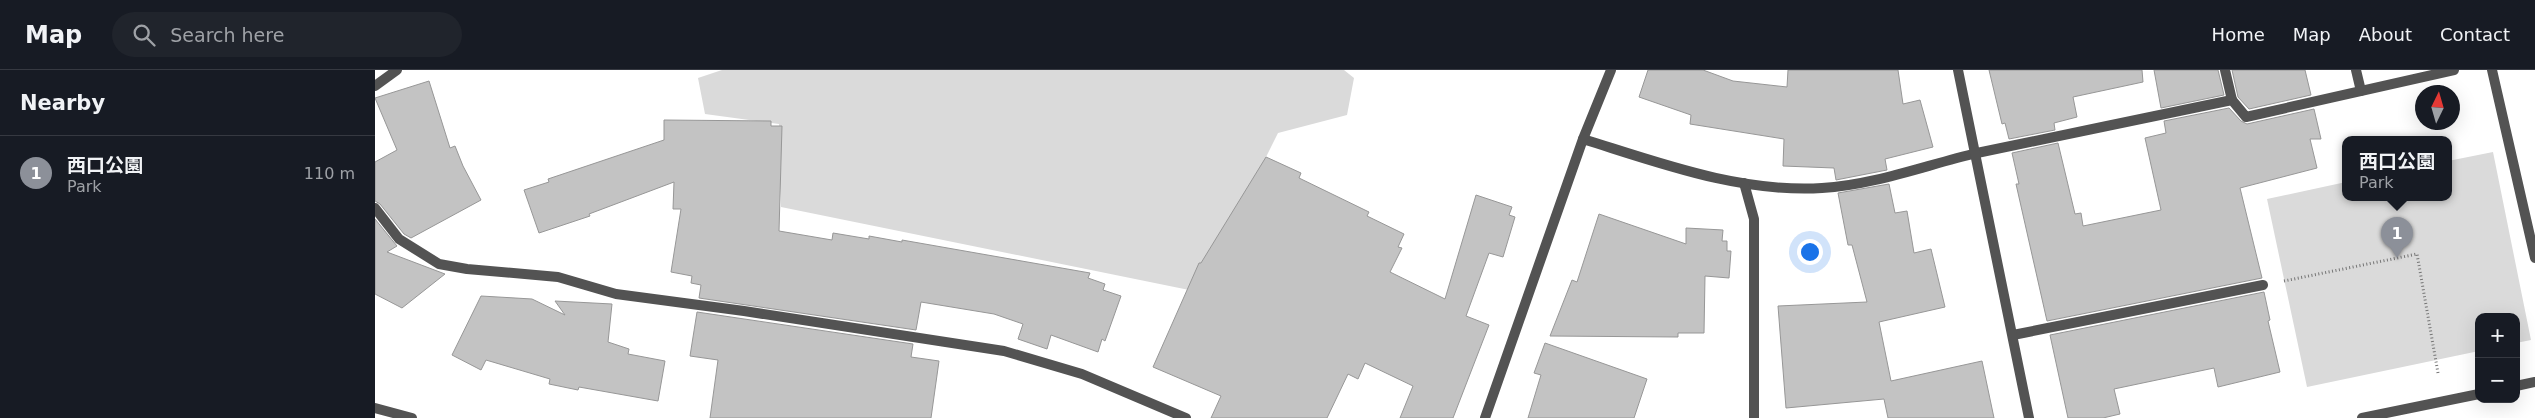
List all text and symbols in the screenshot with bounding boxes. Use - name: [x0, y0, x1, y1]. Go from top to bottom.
- search box: [112, 12, 462, 57]
- text: Map: [25, 21, 82, 49]
- icon: search: [130, 21, 158, 49]
- text: Search here: [170, 24, 284, 46]
- text: Home: [2212, 24, 2265, 45]
- text: Map: [2293, 24, 2331, 45]
- text: About: [2359, 24, 2412, 45]
- text: Contact: [2440, 24, 2510, 45]
- north arrow: [2415, 85, 2460, 130]
- text: Nearby: [20, 91, 105, 115]
- popup: [2342, 136, 2452, 201]
- text: 西口公園: [2359, 150, 2435, 172]
- text: 西口公園: [67, 154, 143, 176]
- text: 1: [30, 164, 42, 183]
- text: 110 m: [304, 164, 355, 183]
- text: Park: [2359, 173, 2394, 192]
- text: Park: [67, 177, 102, 196]
- pin: 1: [2381, 217, 2413, 258]
- your location: [1797, 239, 1823, 265]
- map controls: [2475, 313, 2520, 403]
- button: +: [2475, 313, 2520, 358]
- button: −: [2475, 358, 2520, 403]

